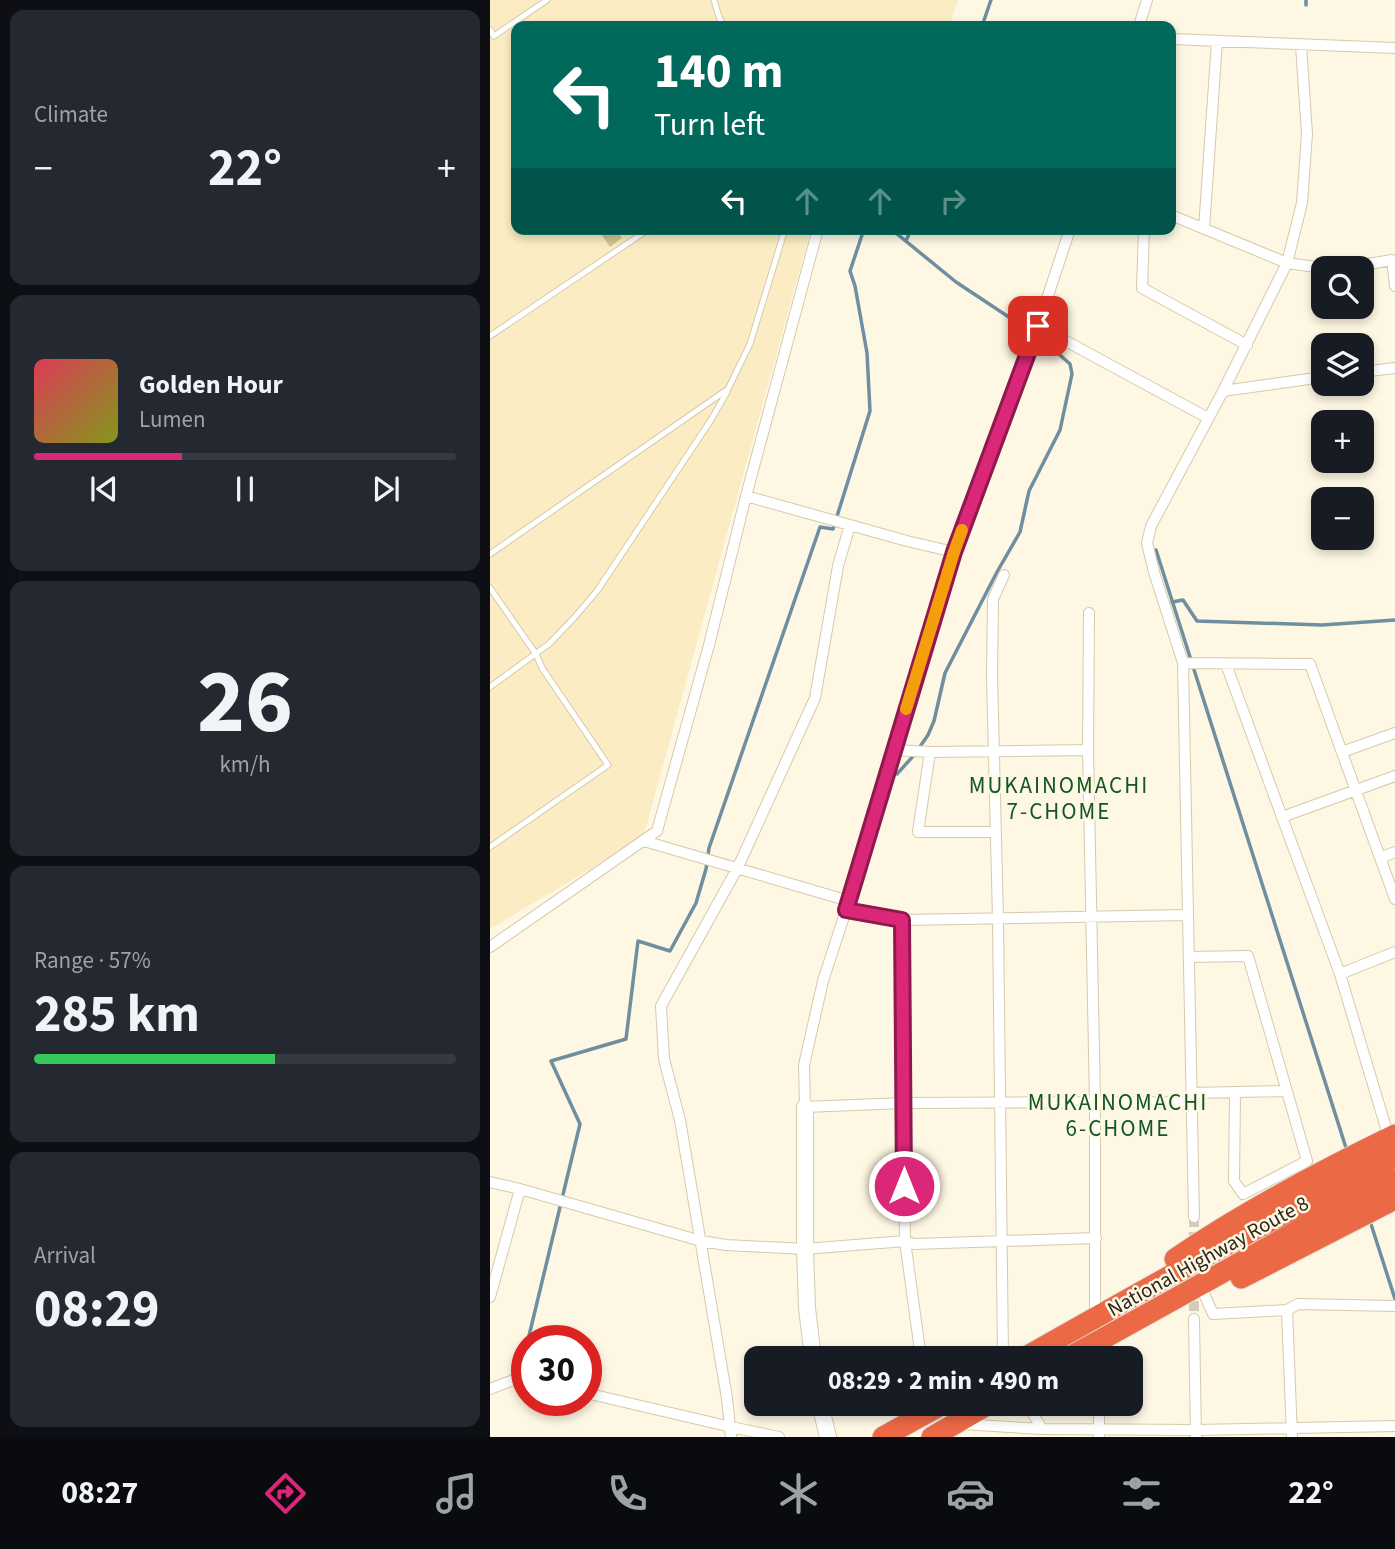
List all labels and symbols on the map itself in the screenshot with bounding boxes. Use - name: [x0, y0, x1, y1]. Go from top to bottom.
- pin: [1008, 296, 1068, 356]
- district label: MUKAINOMACHI 7-CHOME: [969, 769, 1149, 828]
- district label: MUKAINOMACHI 6-CHOME: [1028, 1086, 1208, 1145]
- position arrow: [867, 1149, 941, 1223]
- street label: National Highway Route 8: [1102, 1188, 1314, 1324]
- speed limit sign: 30: [511, 1325, 602, 1416]

